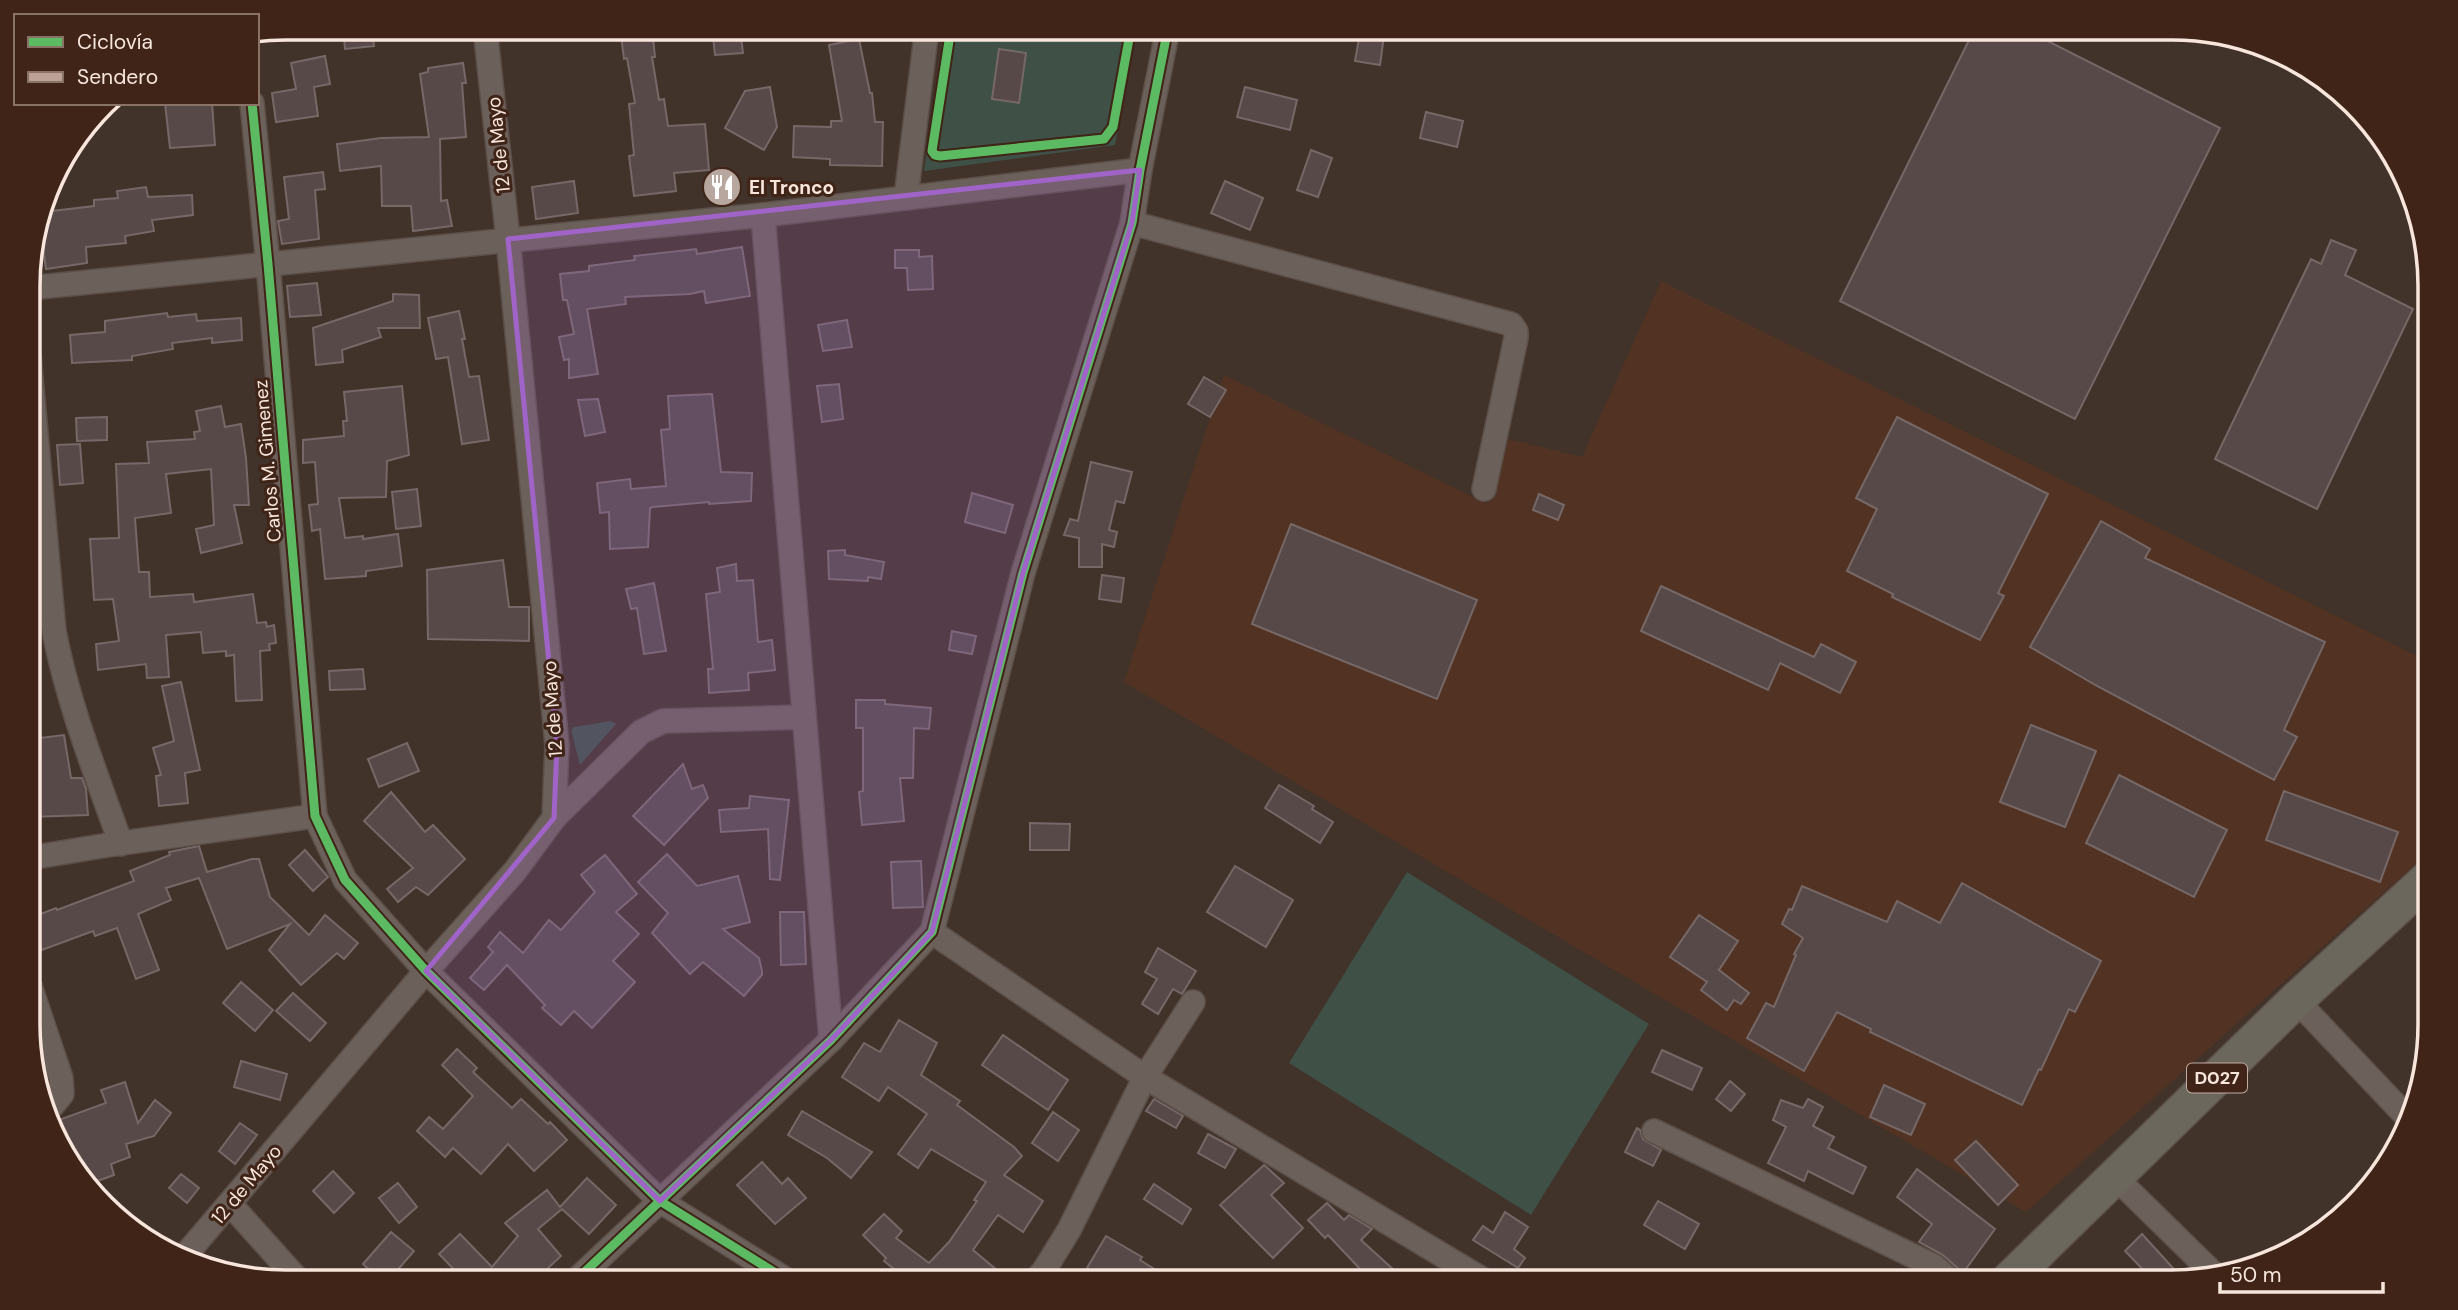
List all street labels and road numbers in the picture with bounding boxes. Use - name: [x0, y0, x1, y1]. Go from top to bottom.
- street label: 12 de Mayo: [481, 96, 516, 194]
- street label: Carlos M. Gimenez: [248, 379, 287, 543]
- street label: 12 de Mayo: [537, 660, 568, 758]
- road number: D027: [2187, 1064, 2247, 1092]
- street label: 12 de Mayo: [206, 1139, 287, 1229]

